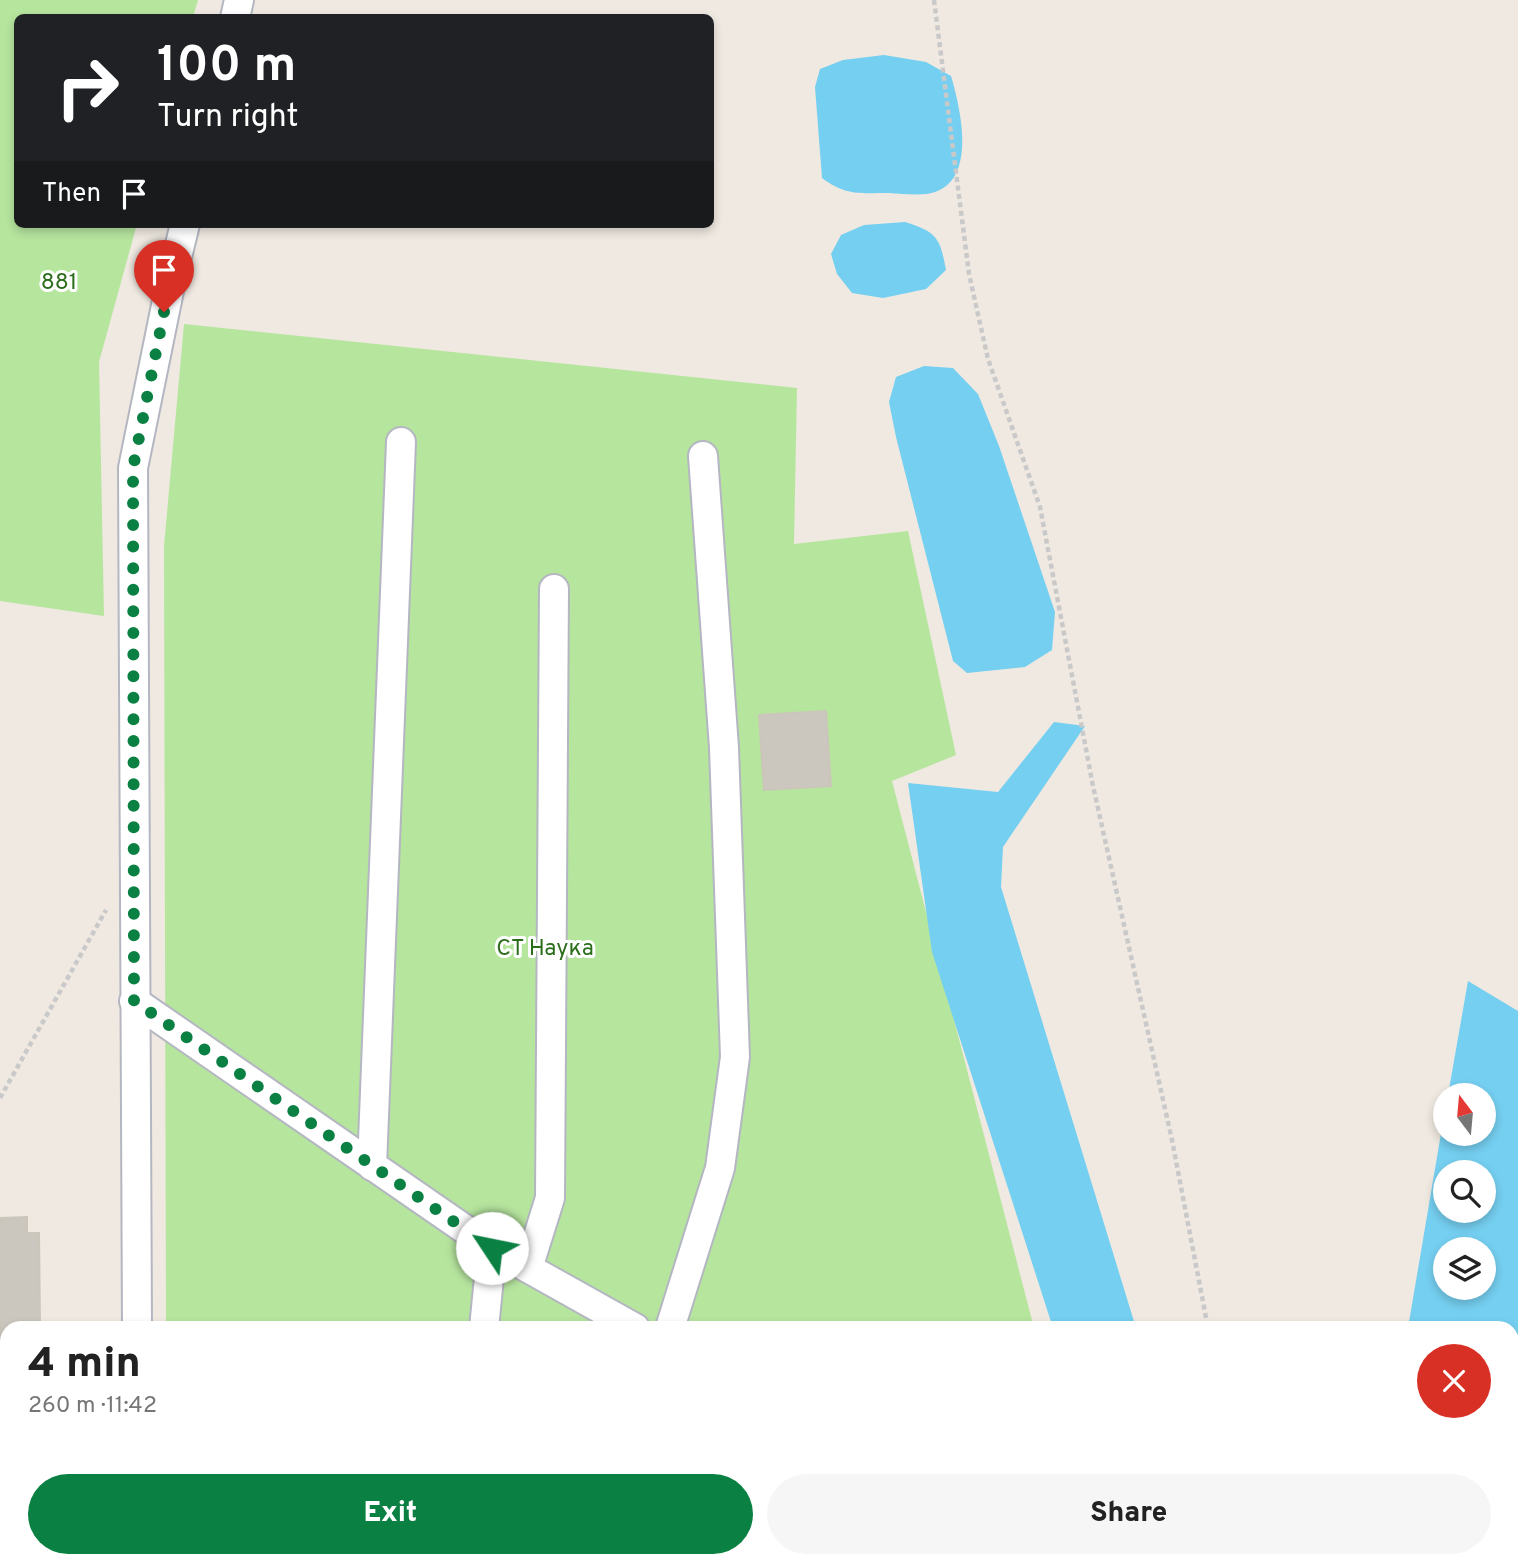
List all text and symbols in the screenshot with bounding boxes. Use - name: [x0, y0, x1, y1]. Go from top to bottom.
- text: 100 m: [157, 37, 296, 99]
- icon: right: [42, 42, 133, 133]
- text: Turn right: [157, 98, 299, 138]
- icon: arrive: [115, 175, 153, 213]
- text: Then: [42, 178, 101, 211]
- pin: [134, 240, 194, 312]
- icon: arrive: [145, 251, 183, 289]
- park label: 881: [41, 269, 77, 298]
- park label: СТ Наука: [496, 935, 594, 964]
- north arrow: [1433, 1083, 1496, 1146]
- map controls: [1433, 1083, 1496, 1300]
- button: search: [1433, 1160, 1496, 1223]
- position arrow: [455, 1211, 529, 1285]
- button: layers: [1433, 1237, 1496, 1300]
- text: 4 min: [28, 1339, 141, 1392]
- button: close: [1417, 1344, 1491, 1418]
- text: 260 m · 11:42: [28, 1392, 157, 1421]
- button: Exit: [28, 1474, 753, 1554]
- button: Share: [767, 1474, 1491, 1554]

